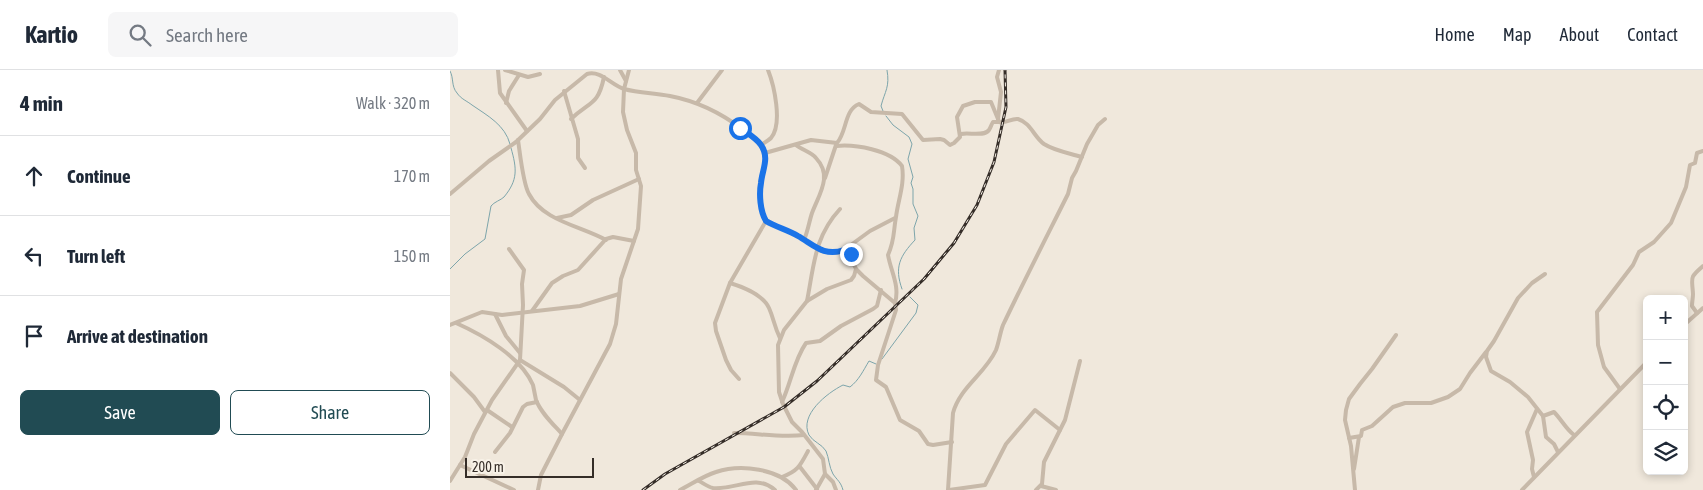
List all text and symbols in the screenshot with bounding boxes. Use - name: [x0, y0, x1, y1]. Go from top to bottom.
- search box: [108, 12, 458, 57]
- text: Kartio: [25, 21, 78, 48]
- icon: search: [126, 21, 154, 49]
- text: Search here: [166, 24, 248, 46]
- text: Home: [1435, 24, 1475, 45]
- text: Map: [1503, 24, 1532, 45]
- text: About: [1560, 24, 1599, 45]
- text: Contact: [1627, 24, 1678, 45]
- text: 4 min: [20, 91, 63, 115]
- text: Walk · 320 m: [356, 94, 430, 112]
- route start: [729, 117, 752, 140]
- icon: ahead: [20, 162, 48, 190]
- text: Continue: [67, 165, 131, 187]
- text: 170 m: [394, 167, 430, 185]
- icon: left: [20, 242, 48, 270]
- route end: [840, 243, 863, 266]
- text: Turn left: [67, 245, 125, 267]
- text: 150 m: [394, 247, 430, 265]
- map controls: [1643, 295, 1688, 475]
- button: +: [1643, 295, 1688, 340]
- icon: arrive: [20, 322, 48, 350]
- text: Arrive at destination: [67, 325, 208, 347]
- button: −: [1643, 340, 1688, 385]
- button: locate: [1643, 385, 1688, 430]
- button: Save: [20, 390, 220, 435]
- button: Share: [230, 390, 430, 435]
- button: layers: [1643, 430, 1688, 475]
- scale bar: [465, 455, 594, 478]
- text: 200 m: [472, 459, 504, 475]

